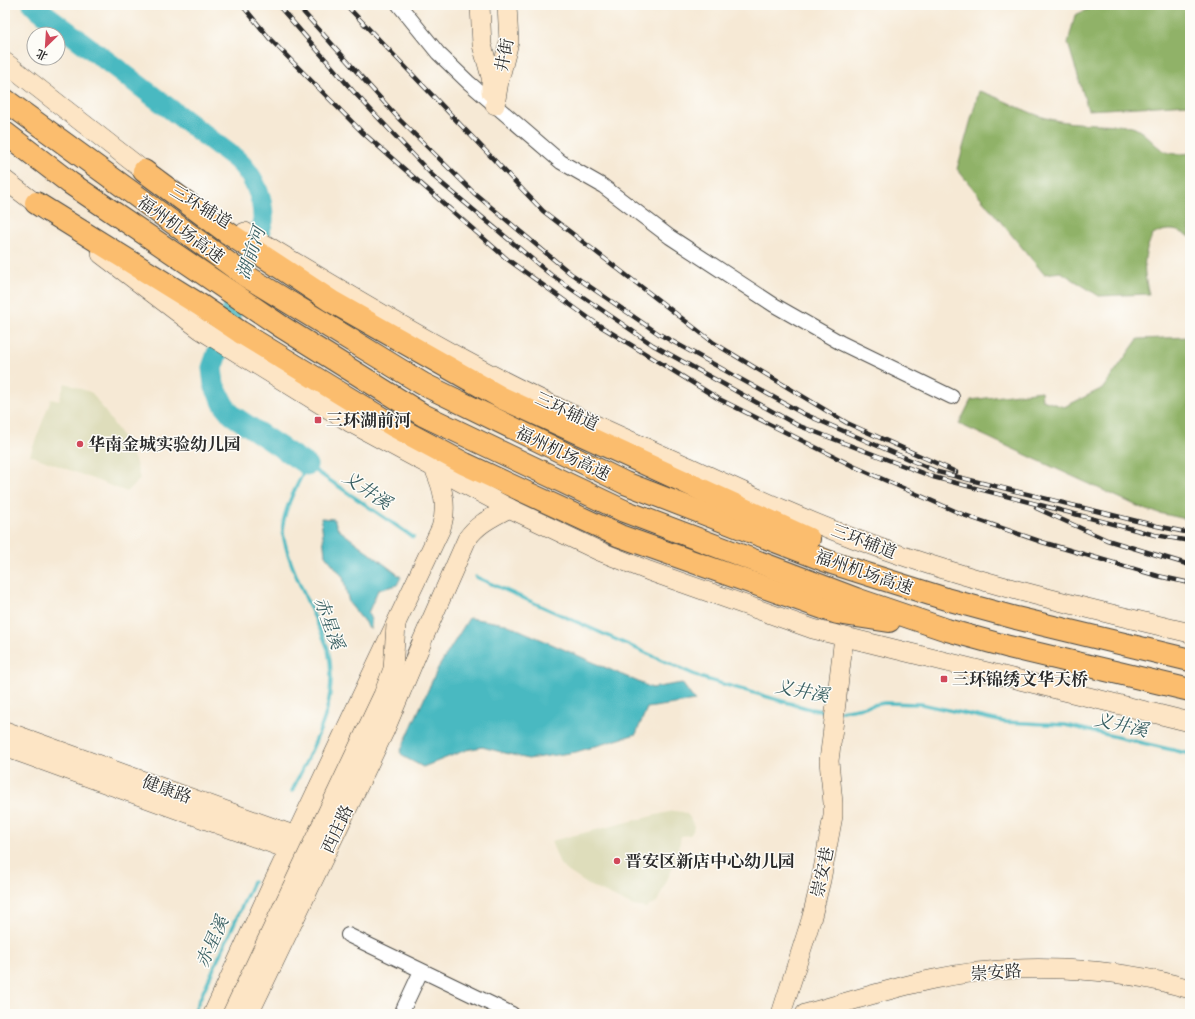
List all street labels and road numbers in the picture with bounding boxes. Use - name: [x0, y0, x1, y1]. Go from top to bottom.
- street label: 井街: [490, 36, 519, 74]
- street label: 三环辅道: [166, 179, 236, 234]
- street label: 福州机场高速: [133, 190, 229, 269]
- street label: 三环辅道: [531, 387, 602, 436]
- street label: 福州机场高速: [512, 421, 614, 486]
- street label: 三环辅道: [828, 519, 900, 564]
- street label: 福州机场高速: [812, 545, 916, 600]
- street label: 健康路: [139, 770, 195, 809]
- street label: 西庄路: [316, 801, 359, 857]
- street label: 崇安巷: [806, 845, 839, 899]
- street label: 崇安路: [970, 959, 1022, 986]

